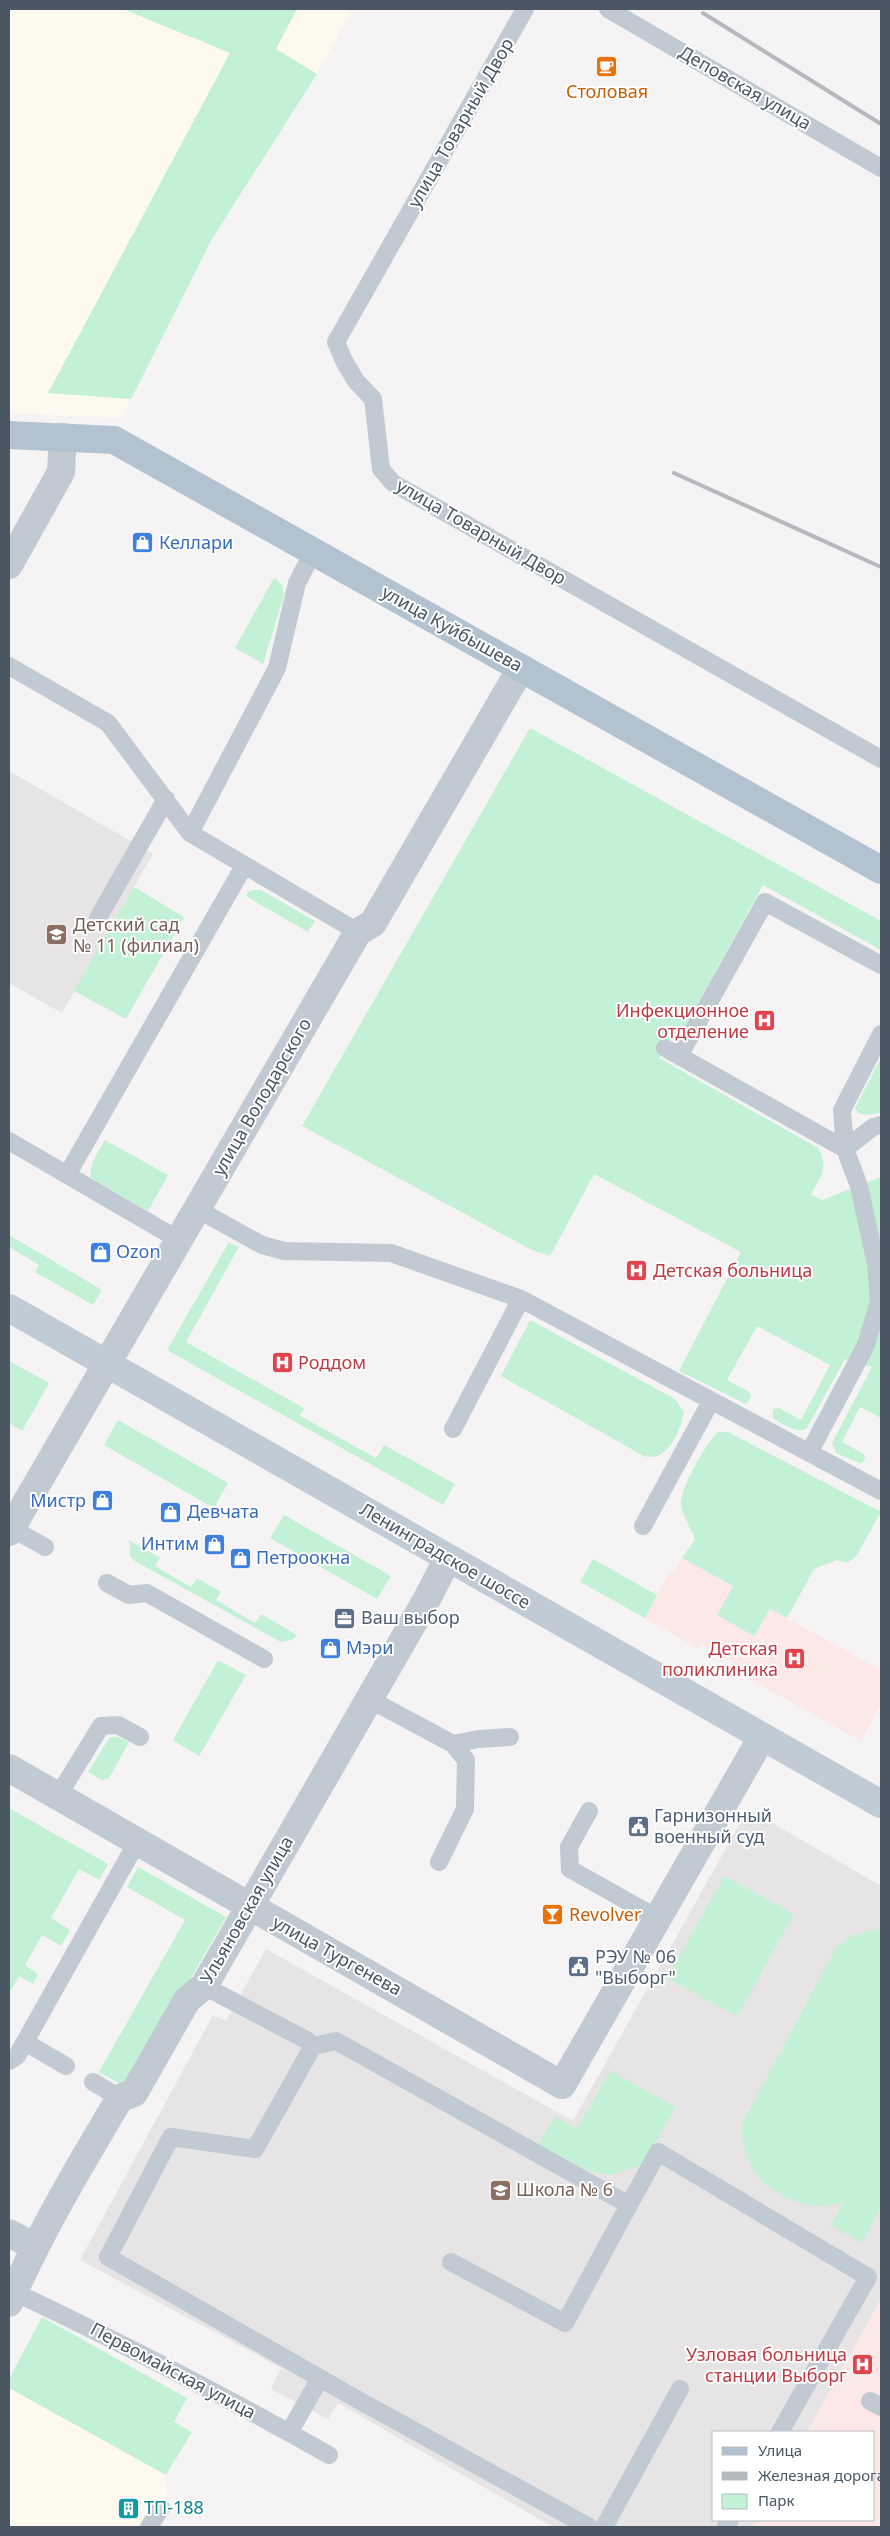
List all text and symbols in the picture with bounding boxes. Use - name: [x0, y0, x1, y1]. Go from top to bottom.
- street label: улица Товарный Двор: [402, 33, 519, 212]
- street label: Деповская улица: [675, 39, 816, 135]
- cafe icon: Столовая: [595, 55, 619, 79]
- place label: Столовая: [566, 79, 648, 103]
- street label: улица Товарный Двор: [392, 473, 571, 590]
- place label: Келлари: [159, 530, 233, 554]
- shop icon: Келлари: [131, 531, 155, 555]
- street label: улица Куйбышева: [378, 579, 527, 677]
- place label: Детский сад № 11 (филиал): [73, 912, 199, 957]
- school or university icon: Детский сад № 11 (филиал): [45, 923, 69, 947]
- place label: Инфекционное отделение: [616, 998, 749, 1043]
- hospital icon: Инфекционное отделение: [753, 1009, 777, 1033]
- street label: улица Володарского: [206, 1013, 316, 1180]
- place label: Ozon: [116, 1239, 161, 1263]
- shop icon: Ozon: [88, 1240, 112, 1264]
- place label: Детская больница: [653, 1258, 812, 1282]
- hospital icon: Детская больница: [625, 1259, 649, 1283]
- place label: Роддом: [298, 1350, 366, 1374]
- hospital icon: Роддом: [270, 1351, 294, 1375]
- place label: Мистр: [30, 1488, 86, 1512]
- shop icon: Мистр: [90, 1489, 114, 1513]
- street label: Ленинградское шоссе: [356, 1496, 535, 1614]
- place label: Девчата: [187, 1499, 259, 1523]
- shop icon: Девчата: [159, 1500, 183, 1524]
- place label: Интим: [141, 1531, 199, 1555]
- shop icon: Интим: [203, 1532, 227, 1556]
- place label: Петроокна: [256, 1545, 350, 1569]
- shop icon: Петроокна: [228, 1546, 252, 1570]
- place label: Ваш выбор: [361, 1605, 460, 1629]
- office icon: Ваш выбор: [333, 1606, 357, 1630]
- place label: Мэри: [346, 1635, 393, 1659]
- shop icon: Мэри: [318, 1636, 342, 1660]
- place label: Детская поликлиника: [662, 1636, 778, 1681]
- hospital icon: Детская поликлиника: [782, 1647, 806, 1671]
- place label: Гарнизонный военный суд: [654, 1803, 772, 1848]
- public building icon: Гарнизонный военный суд: [626, 1814, 650, 1838]
- street label: Ульяновская улица: [194, 1831, 298, 1988]
- place label: Revolver: [569, 1902, 642, 1926]
- bar icon: Revolver: [541, 1903, 565, 1927]
- street label: улица Тургенева: [269, 1910, 406, 2001]
- place label: РЭУ № 06 "Выборг": [595, 1944, 676, 1989]
- public building icon: РЭУ № 06 "Выборг": [567, 1955, 591, 1979]
- place label: Школа № 6: [516, 2177, 613, 2201]
- school or university icon: Школа № 6: [488, 2178, 512, 2202]
- street label: Первомайская улица: [87, 2316, 260, 2424]
- place label: Узловая больница станции Выборг: [686, 2342, 847, 2387]
- hospital icon: Узловая больница станции Выборг: [851, 2353, 875, 2377]
- legend: [712, 2431, 875, 2521]
- text: Улица: [758, 2440, 802, 2460]
- text: Железная дорога: [758, 2465, 885, 2485]
- text: Парк: [758, 2490, 794, 2510]
- place label: ТП-188: [144, 2495, 204, 2519]
- building icon: ТП-188: [116, 2496, 140, 2520]

